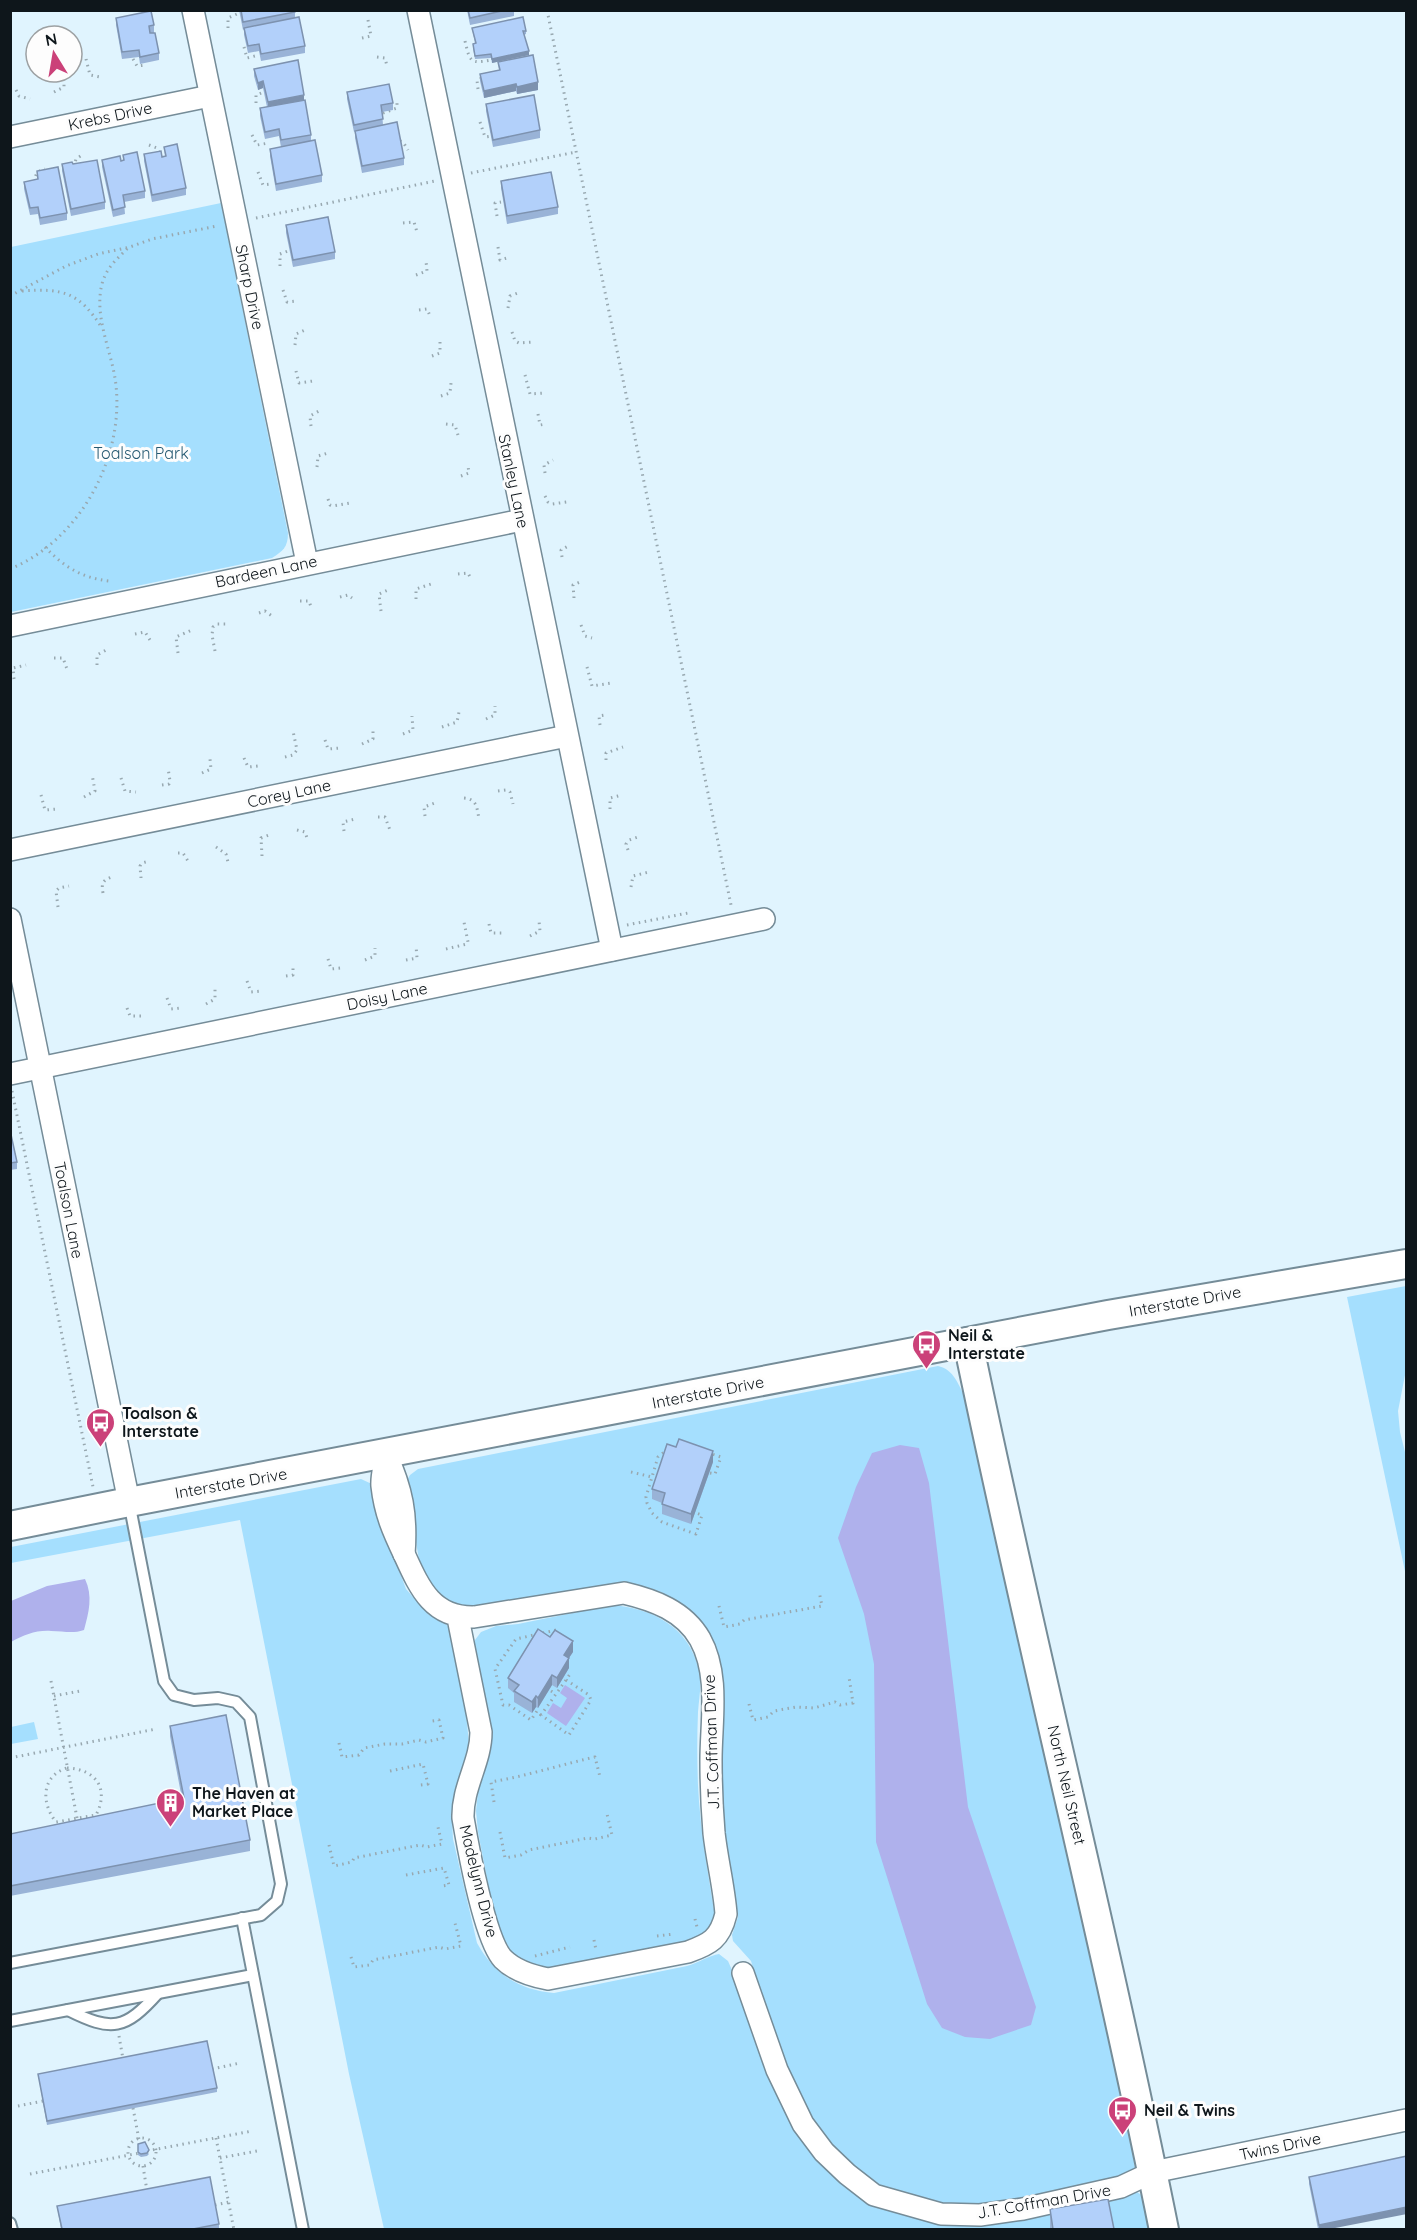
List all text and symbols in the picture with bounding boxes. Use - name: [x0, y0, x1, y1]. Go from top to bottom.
- north arrow: [24, 24, 84, 84]
- text: N: [43, 28, 59, 50]
- street label: Krebs Drive: [66, 97, 154, 135]
- street label: Sharp Drive: [231, 243, 269, 331]
- street label: Stanley Lane: [494, 432, 534, 530]
- park label: Toalson Park: [93, 443, 189, 463]
- street label: Bardeen Lane: [213, 550, 319, 592]
- street label: Corey Lane: [245, 774, 333, 812]
- street label: Doisy Lane: [345, 978, 429, 1014]
- street label: Toalson Lane: [50, 1160, 88, 1260]
- street label: Interstate Drive: [1127, 1281, 1243, 1321]
- place label: Neil & Interstate: [948, 1325, 1025, 1363]
- bus stop icon: Neil & Interstate: [911, 1328, 943, 1370]
- street label: Interstate Drive: [650, 1371, 766, 1413]
- place label: Toalson & Interstate: [122, 1403, 199, 1441]
- bus stop icon: Toalson & Interstate: [85, 1406, 117, 1448]
- street label: Interstate Drive: [173, 1463, 289, 1503]
- street label: J.T. Coffman Drive: [699, 1674, 723, 1810]
- street label: North Neil Street: [1044, 1723, 1090, 1847]
- place label: The Haven at Market Place: [192, 1783, 296, 1821]
- building icon: The Haven at Market Place: [155, 1786, 187, 1828]
- street label: Madelynn Drive: [455, 1823, 503, 1939]
- bus stop icon: Neil & Twins: [1107, 2094, 1139, 2136]
- place label: Neil & Twins: [1144, 2100, 1235, 2120]
- street label: Twins Drive: [1237, 2128, 1323, 2164]
- street label: J.T. Coffman Drive: [976, 2179, 1112, 2223]

